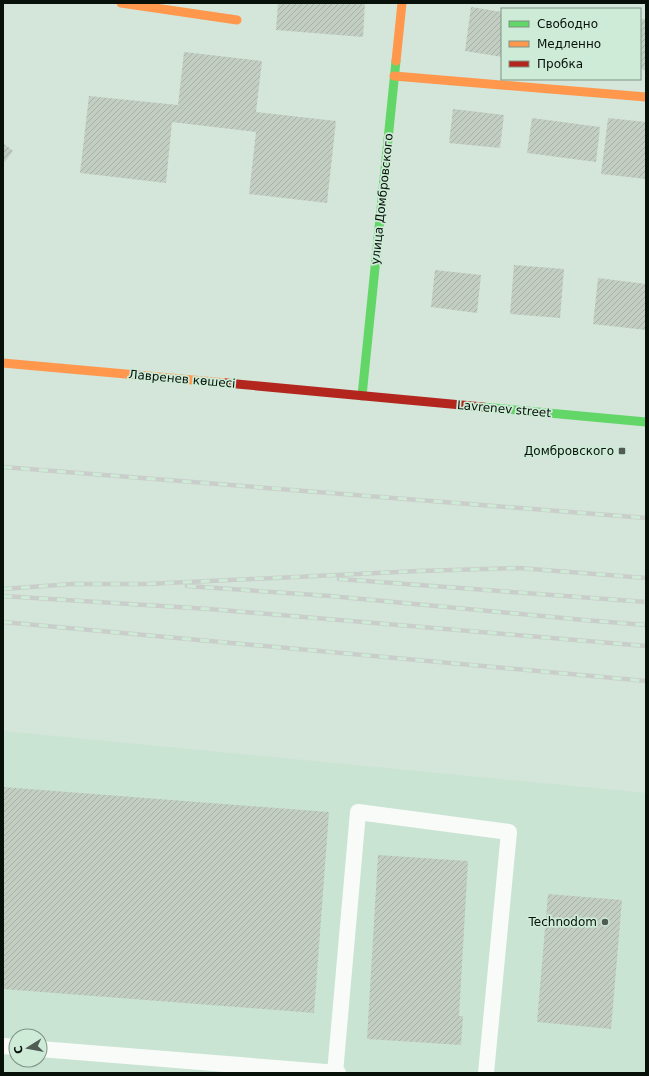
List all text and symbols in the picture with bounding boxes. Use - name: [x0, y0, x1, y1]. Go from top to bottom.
- legend: [501, 8, 641, 80]
- text: Свободно: [537, 17, 598, 31]
- text: Медленно: [537, 37, 601, 51]
- text: Пробка: [537, 57, 583, 71]
- street label: улица Домбровского: [368, 133, 396, 265]
- street label: Лавренев көшесі: [128, 367, 236, 391]
- street label: Lavrenev street: [456, 398, 552, 420]
- place label: Домбровского: [524, 444, 614, 458]
- marker: Домбровского: [617, 446, 627, 456]
- place label: Technodom: [528, 915, 597, 929]
- marker: Technodom: [600, 917, 610, 927]
- north arrow: [8, 1028, 48, 1068]
- text: С: [12, 1045, 26, 1055]

